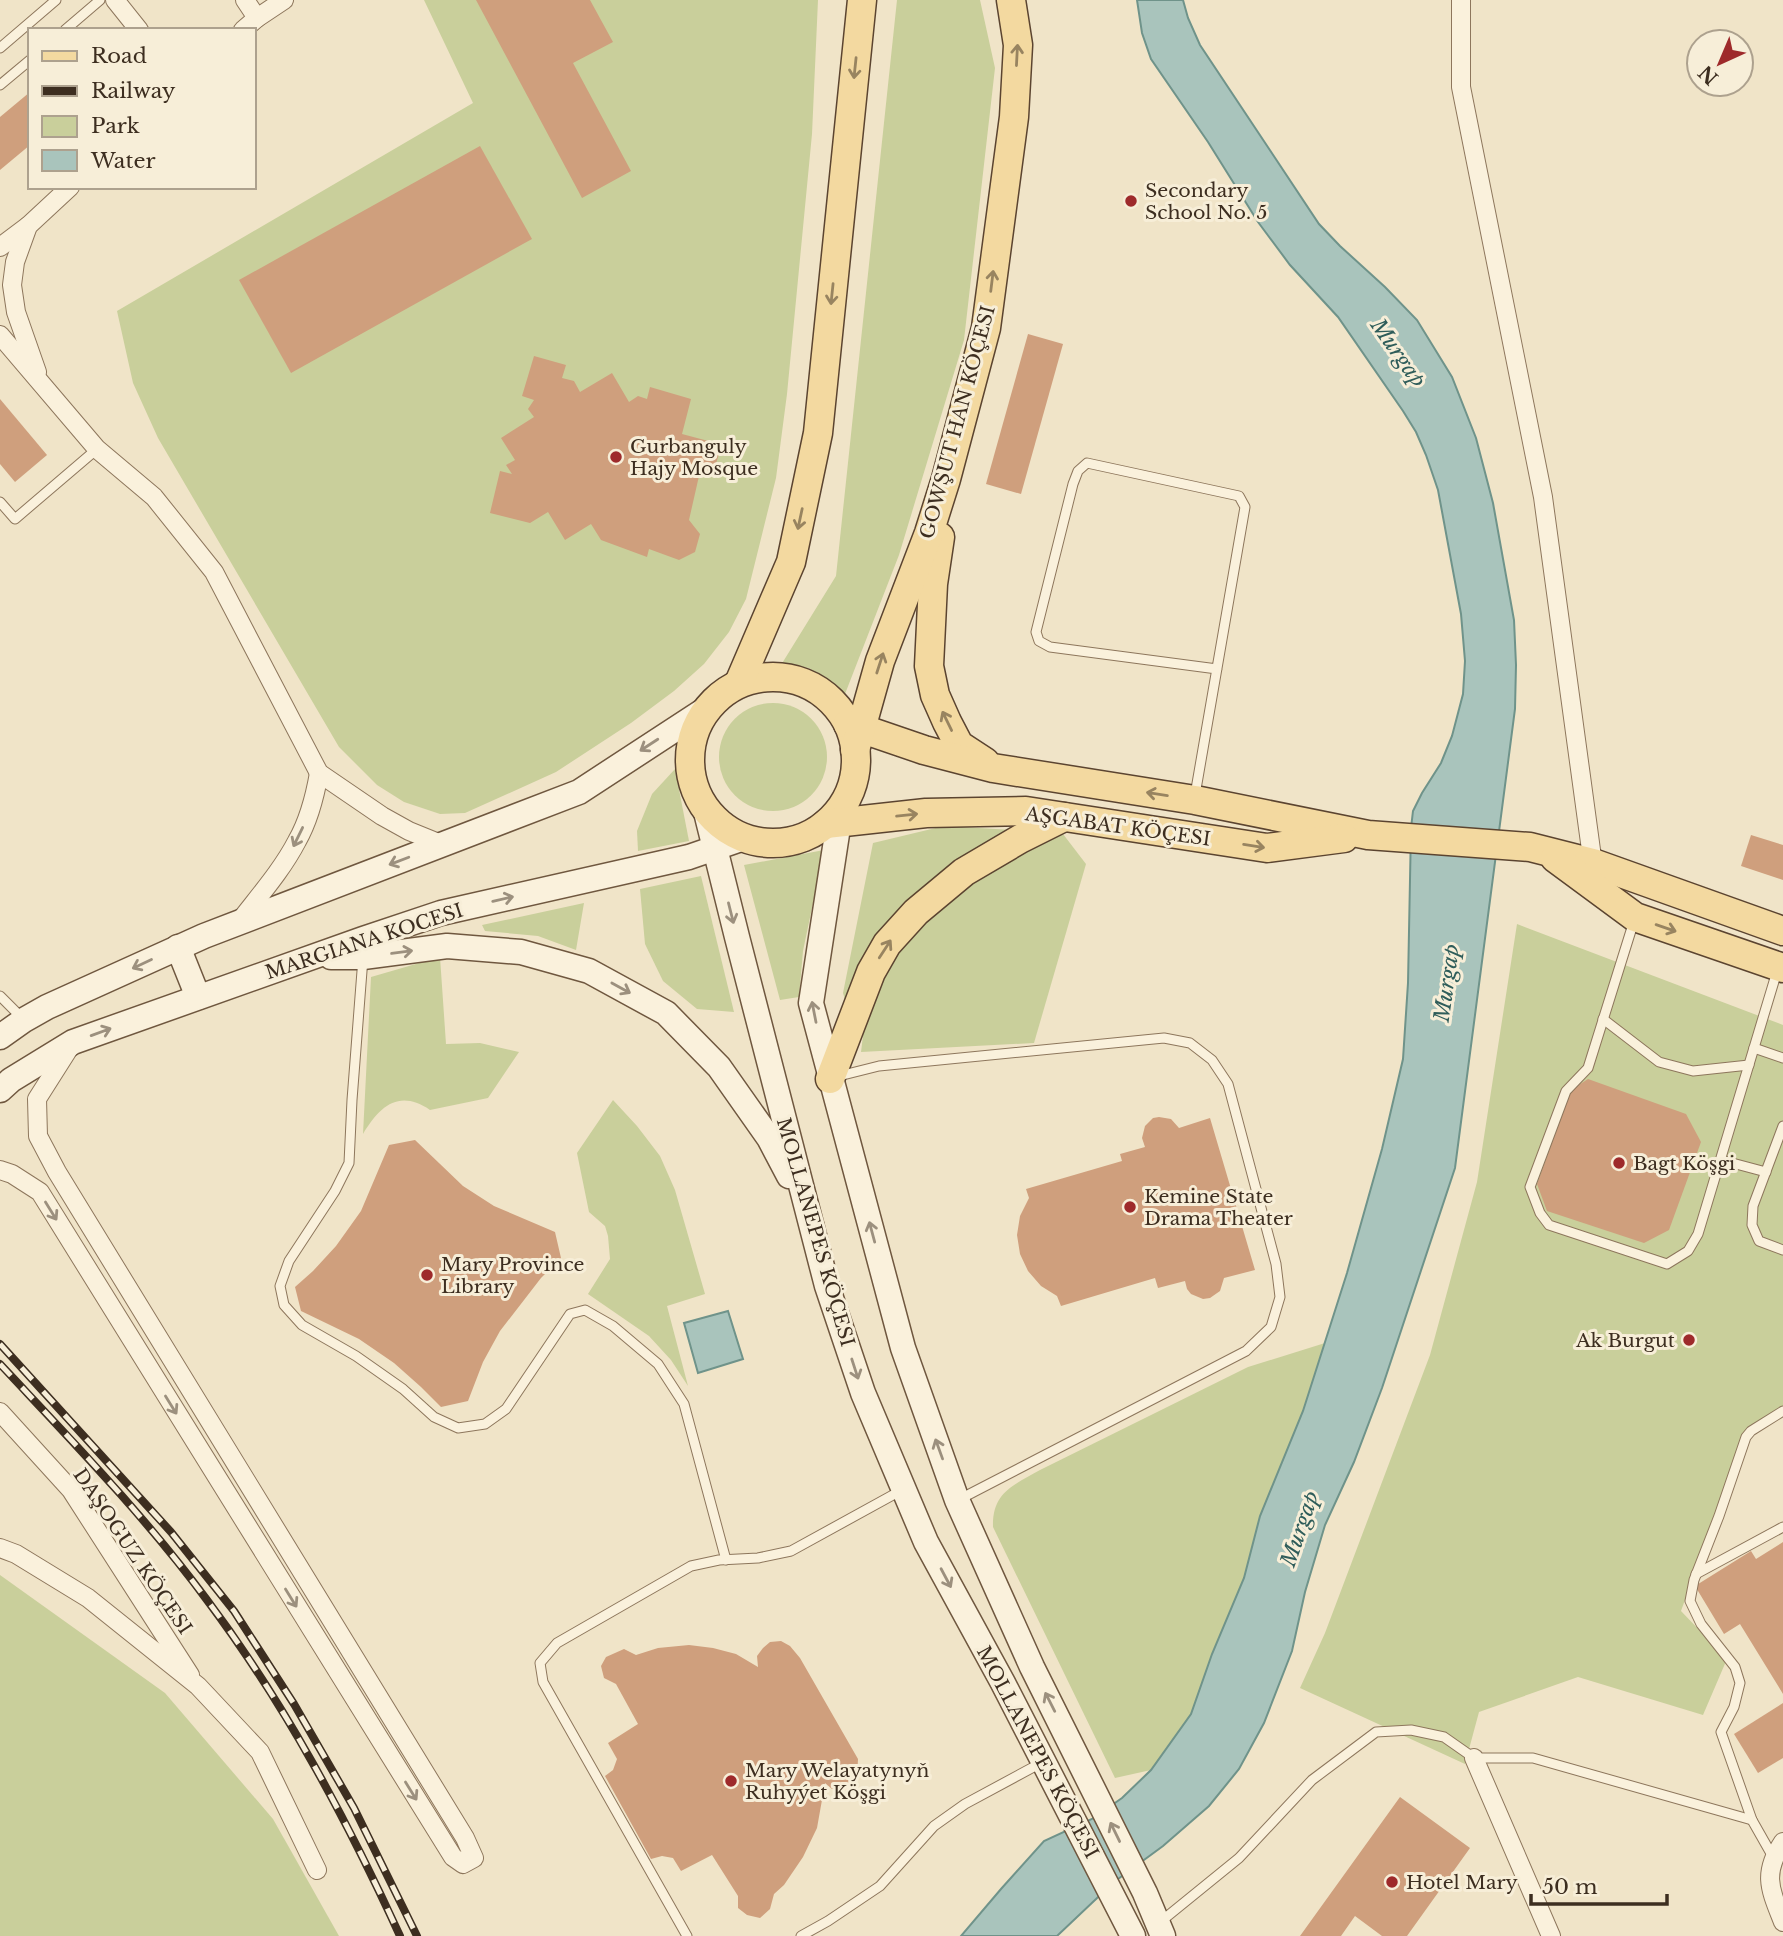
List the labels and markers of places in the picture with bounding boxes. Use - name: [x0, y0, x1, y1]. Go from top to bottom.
- place label: Secondary School No. 5: [1145, 179, 1267, 224]
- marker: Secondary School No. 5: [1123, 193, 1139, 209]
- place label: Gurbanguly Hajy Mosque: [630, 435, 758, 480]
- marker: Gurbanguly Hajy Mosque: [608, 449, 624, 465]
- place label: Bagt Köşgi: [1633, 1152, 1736, 1175]
- marker: Bagt Köşgi: [1611, 1155, 1627, 1171]
- place label: Kemine State Drama Theater: [1144, 1185, 1293, 1230]
- marker: Kemine State Drama Theater: [1122, 1199, 1138, 1215]
- place label: Mary Province Library: [441, 1253, 585, 1298]
- marker: Mary Province Library: [419, 1267, 435, 1283]
- place label: Ak Burgut: [1575, 1329, 1676, 1352]
- marker: Ak Burgut: [1681, 1332, 1697, 1348]
- place label: Mary Welayatynyň Ruhyýet Köşgi: [745, 1759, 929, 1804]
- marker: Mary Welayatynyň Ruhyýet Köşgi: [723, 1773, 739, 1789]
- place label: Hotel Mary: [1406, 1871, 1518, 1894]
- marker: Hotel Mary: [1384, 1874, 1400, 1890]

